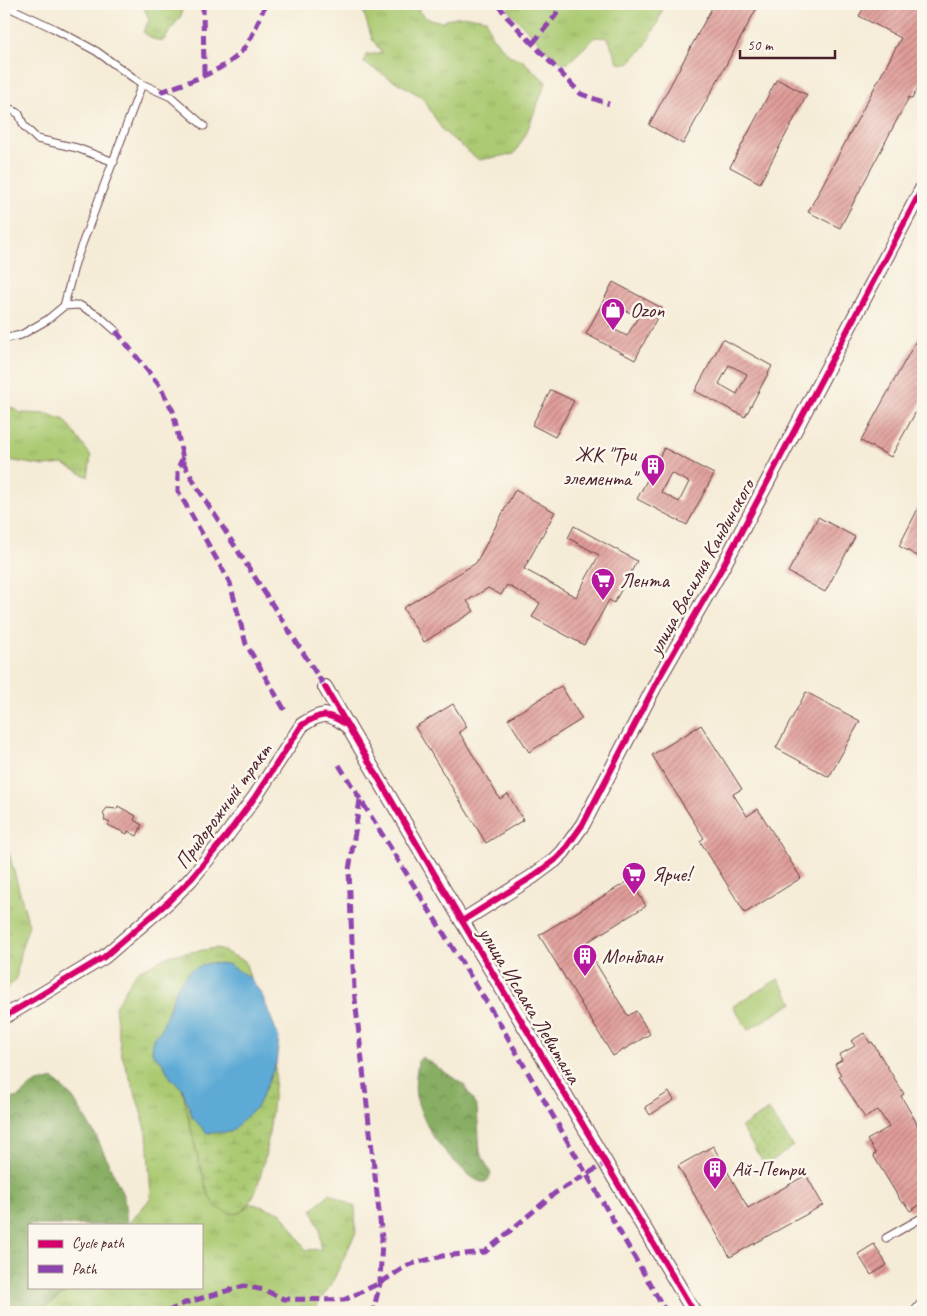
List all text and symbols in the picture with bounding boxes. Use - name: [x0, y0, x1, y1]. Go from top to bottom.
- scale bar: [740, 28, 834, 60]
- text: 50 m: [747, 36, 774, 55]
- shop icon: Ozon: [600, 297, 626, 331]
- place label: Ozon: [630, 297, 665, 323]
- place label: ЖК "Три элемента": [563, 441, 640, 491]
- building icon: ЖК "Три элемента": [640, 453, 666, 487]
- street label: улица Василия Кандинского: [641, 472, 761, 661]
- supermarket icon: Лента: [590, 567, 616, 601]
- place label: Лента: [620, 567, 671, 593]
- street label: Придорожный тракт: [169, 737, 278, 874]
- supermarket icon: Ярче!: [621, 861, 647, 895]
- place label: Ярче!: [652, 861, 695, 887]
- street label: улица Исаака Левитана: [472, 920, 588, 1090]
- building icon: Монблан: [572, 943, 598, 977]
- place label: Монблан: [602, 943, 664, 969]
- building icon: Ай-Петри: [702, 1156, 728, 1190]
- place label: Ай-Петри: [732, 1156, 807, 1182]
- legend: [28, 1224, 202, 1288]
- text: Cycle path: [72, 1234, 124, 1253]
- text: Path: [72, 1260, 98, 1279]

